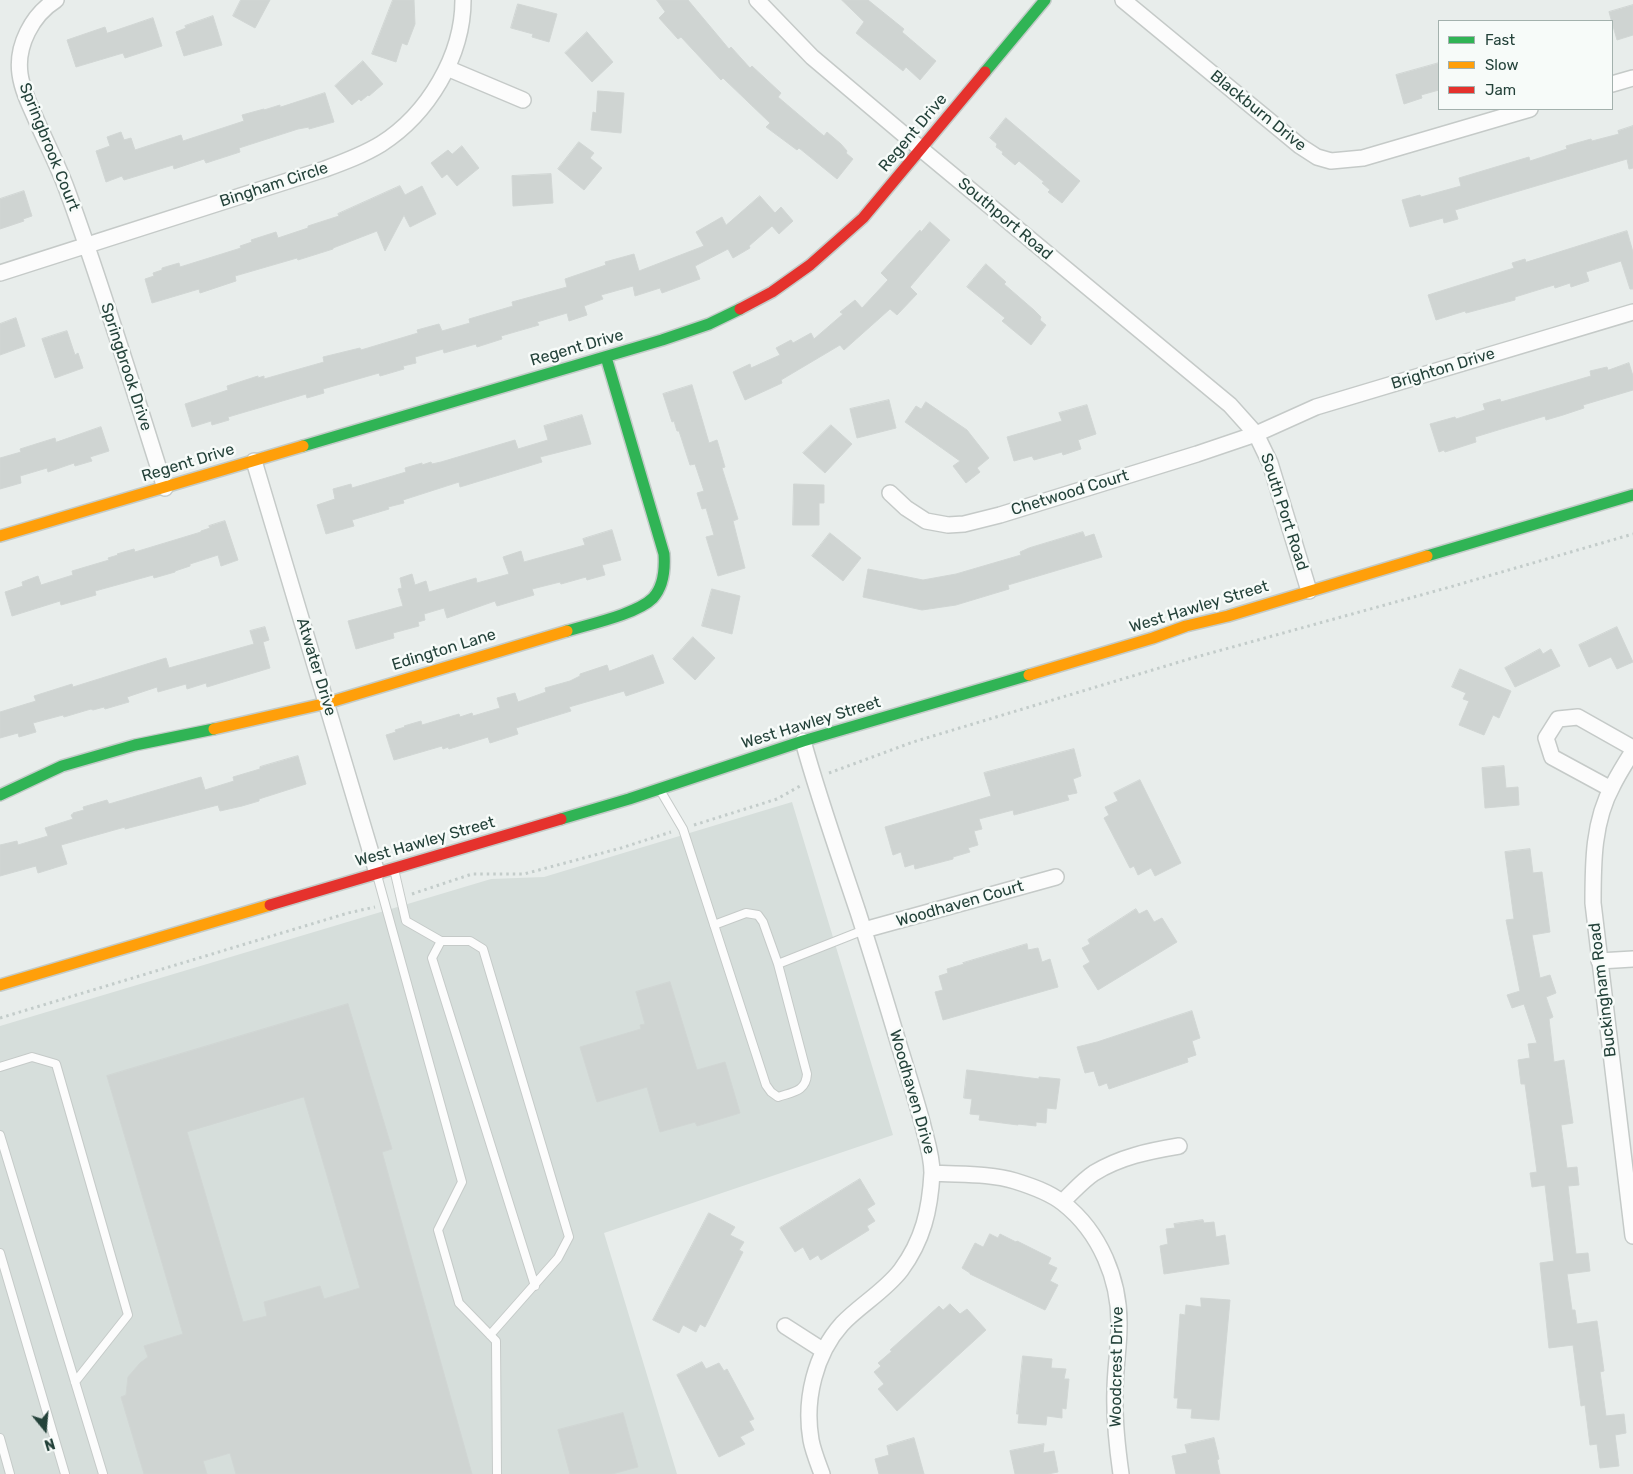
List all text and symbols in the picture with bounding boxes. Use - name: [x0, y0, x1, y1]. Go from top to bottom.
- legend: [1438, 20, 1613, 110]
- text: Fast: [1485, 31, 1515, 49]
- text: Slow: [1485, 56, 1518, 74]
- street label: Blackburn Drive: [1206, 66, 1310, 156]
- street label: Springbrook Court: [15, 80, 83, 214]
- text: Jam: [1485, 81, 1516, 99]
- street label: Regent Drive: [875, 90, 951, 176]
- street label: Bingham Circle: [217, 158, 331, 212]
- street label: Southport Road: [954, 174, 1056, 264]
- street label: Springbrook Drive: [96, 301, 156, 433]
- street label: Regent Drive: [528, 326, 626, 370]
- street label: Brighton Drive: [1389, 344, 1497, 394]
- street label: Regent Drive: [139, 440, 237, 486]
- street label: South Port Road: [1256, 451, 1312, 573]
- street label: Chetwood Court: [1009, 466, 1131, 520]
- street label: West Hawley Street: [1127, 577, 1271, 637]
- street label: Atwater Drive: [292, 616, 340, 718]
- street label: Edington Lane: [390, 625, 498, 675]
- street label: West Hawley Street: [739, 693, 883, 753]
- street label: West Hawley Street: [353, 813, 497, 871]
- street label: Woodhaven Court: [894, 877, 1026, 931]
- street label: Buckingham Road: [1585, 922, 1621, 1058]
- street label: Woodhaven Drive: [885, 1028, 939, 1156]
- street label: Woodcrest Drive: [1106, 1306, 1128, 1428]
- north arrow: [20, 1404, 70, 1454]
- text: N: [42, 1434, 57, 1453]

